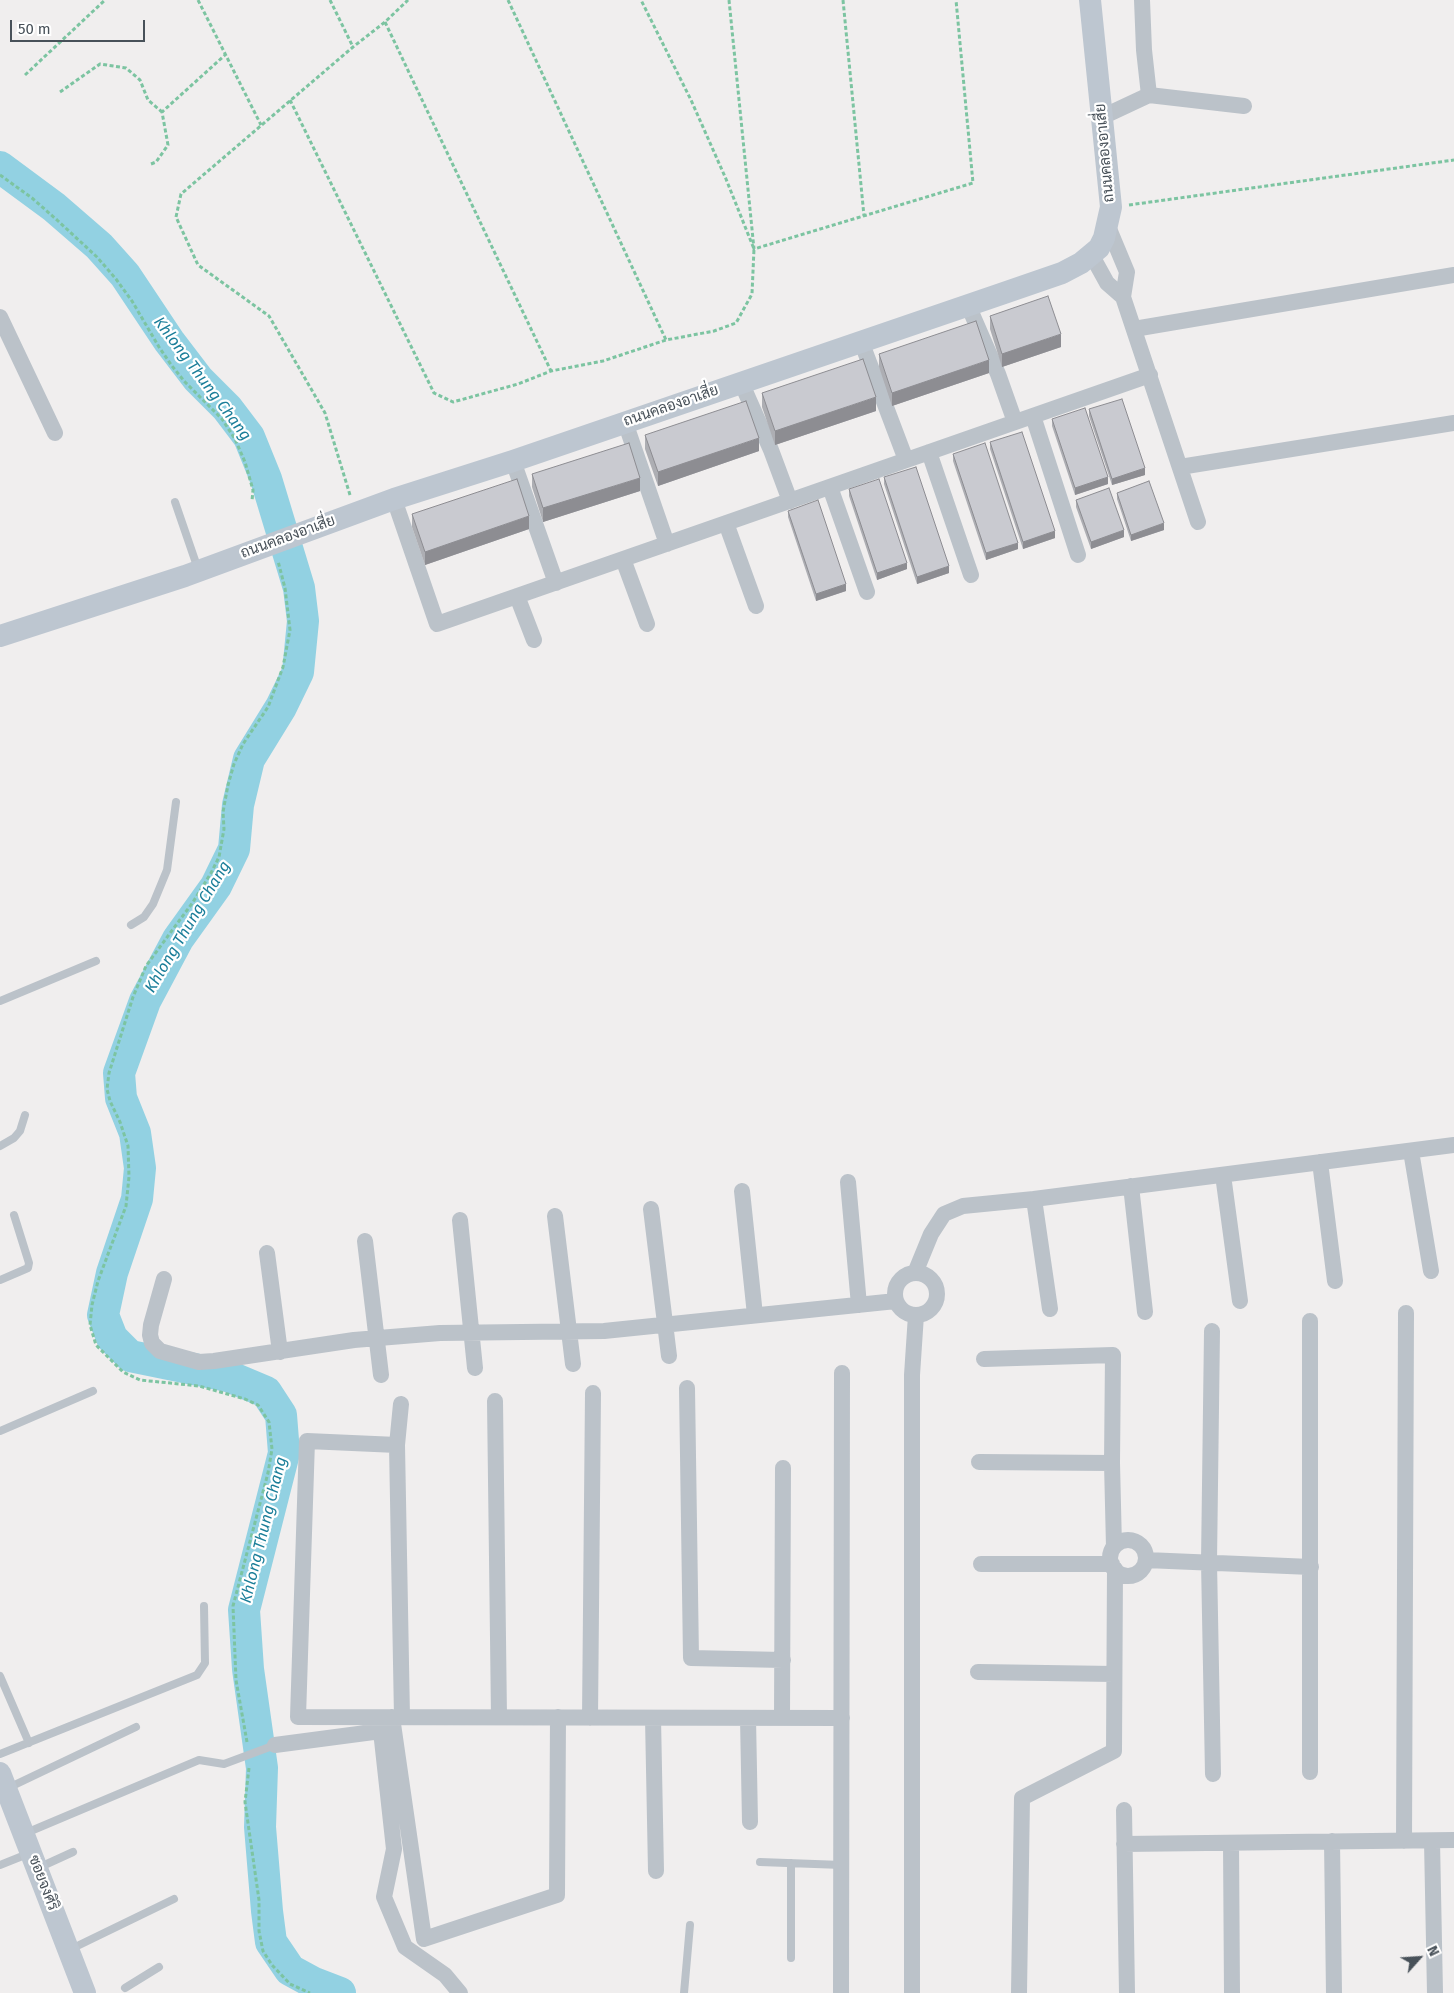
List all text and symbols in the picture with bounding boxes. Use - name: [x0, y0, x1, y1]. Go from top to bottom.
- scale bar: [12, 10, 148, 42]
- text: 50 m: [18, 20, 51, 38]
- street label: ถนนคลองอาเสี่ย: [1092, 103, 1118, 203]
- water label: Khlong Thung Chang: [149, 313, 255, 445]
- street label: ถนนคลองอาเสี่ย: [621, 381, 721, 431]
- street label: ถนนคลองอาเสี่ย: [238, 512, 338, 562]
- water label: Khlong Thung Chang: [141, 858, 235, 996]
- water label: Khlong Thung Chang: [237, 1455, 291, 1605]
- street label: ซอยจงศิริ: [24, 1853, 62, 1913]
- north arrow: [1394, 1933, 1444, 1983]
- text: N: [1423, 1943, 1443, 1959]

